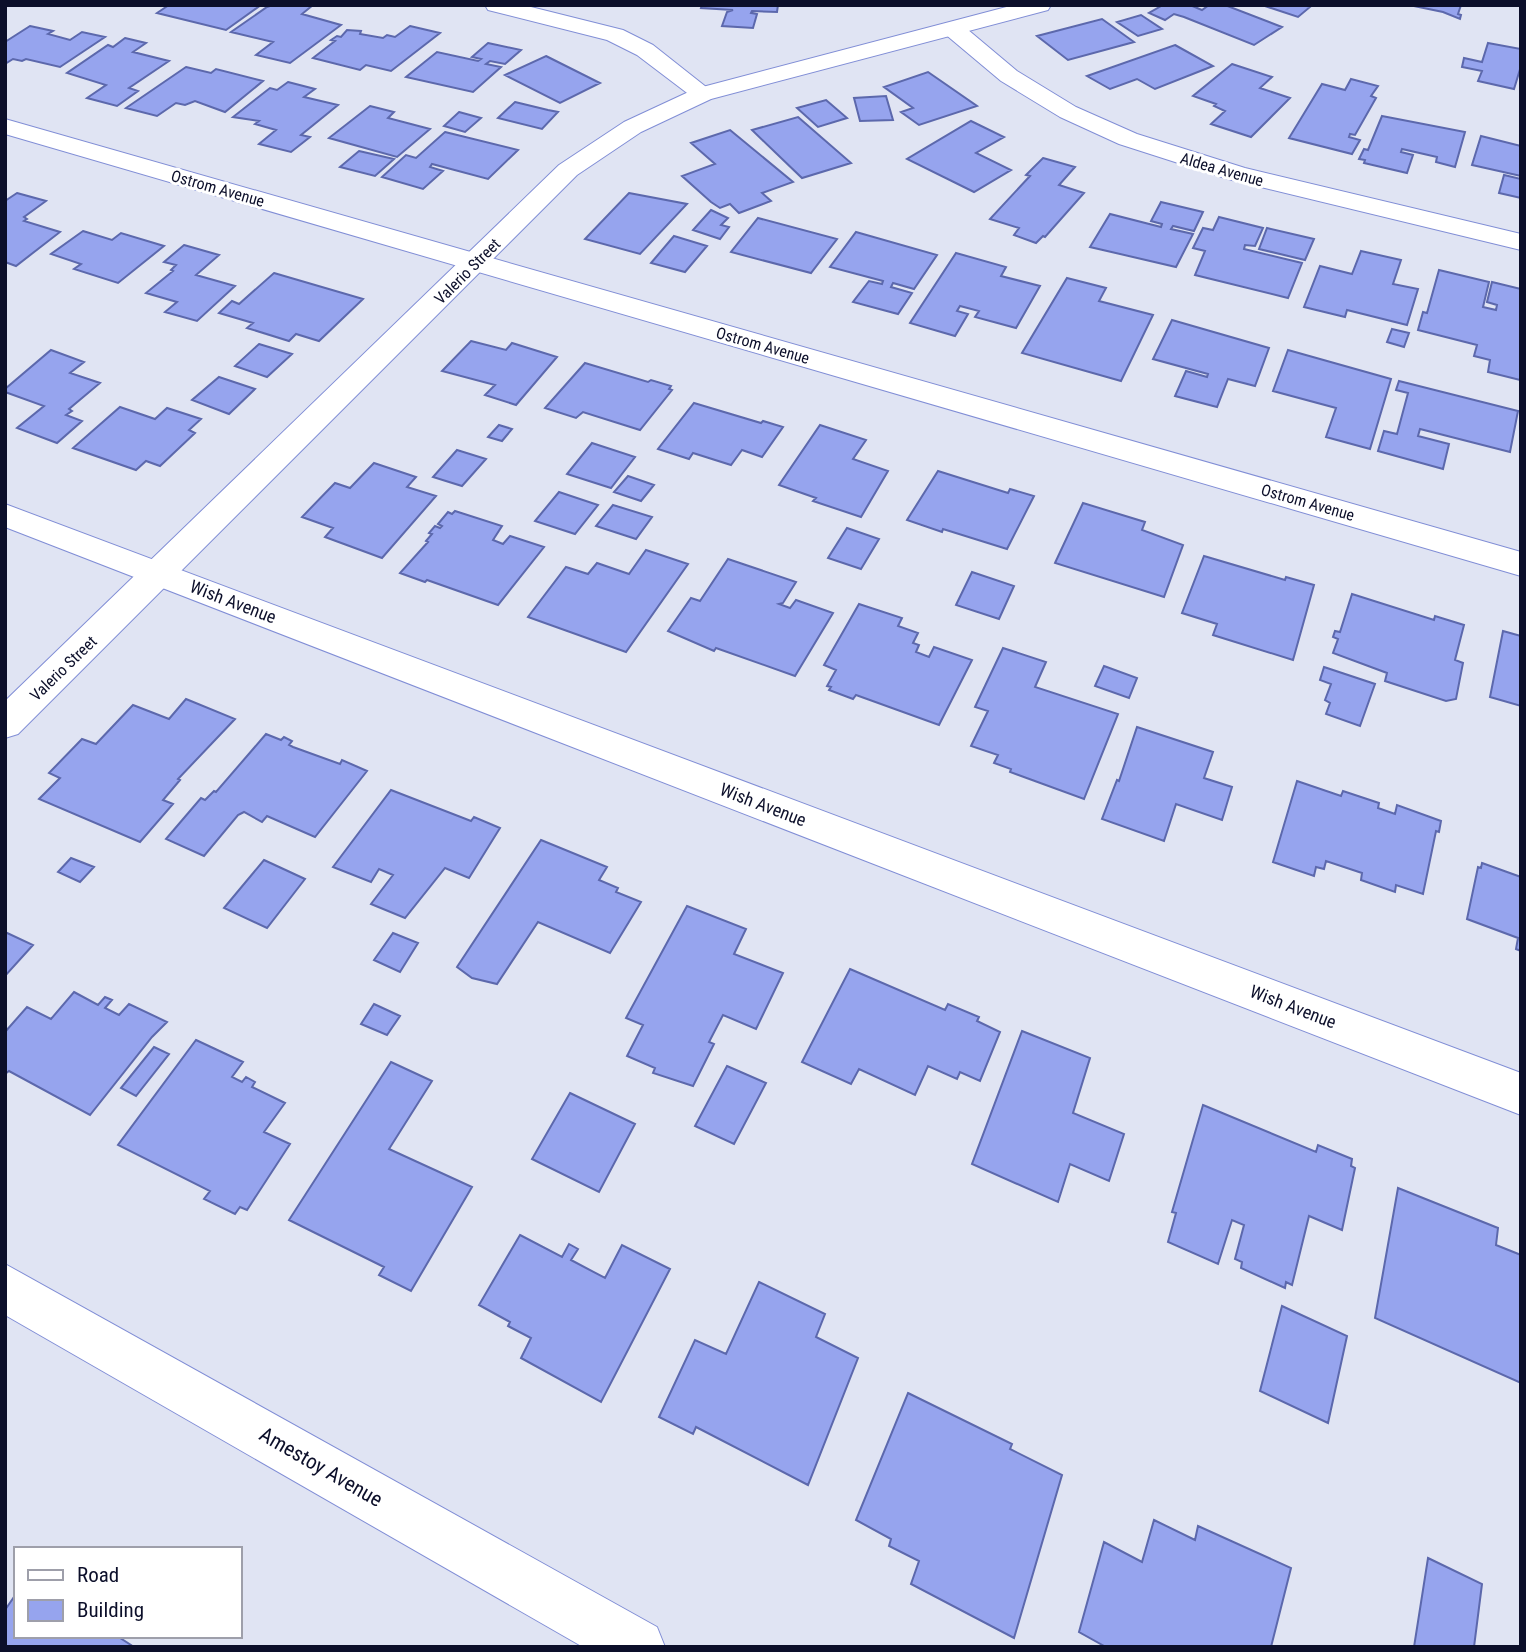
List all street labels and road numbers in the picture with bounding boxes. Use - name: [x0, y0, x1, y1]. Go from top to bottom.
- street label: Aldea Avenue: [1178, 149, 1266, 190]
- street label: Ostrom Avenue: [169, 166, 267, 211]
- street label: Valerio Street: [431, 234, 504, 308]
- street label: Ostrom Avenue: [714, 323, 812, 368]
- street label: Ostrom Avenue: [1259, 480, 1357, 525]
- street label: Wish Avenue: [187, 575, 279, 628]
- street label: Valerio Street: [26, 632, 101, 705]
- street label: Wish Avenue: [717, 778, 809, 831]
- street label: Wish Avenue: [1247, 980, 1339, 1033]
- street label: Amestoy Avenue: [255, 1422, 387, 1512]

